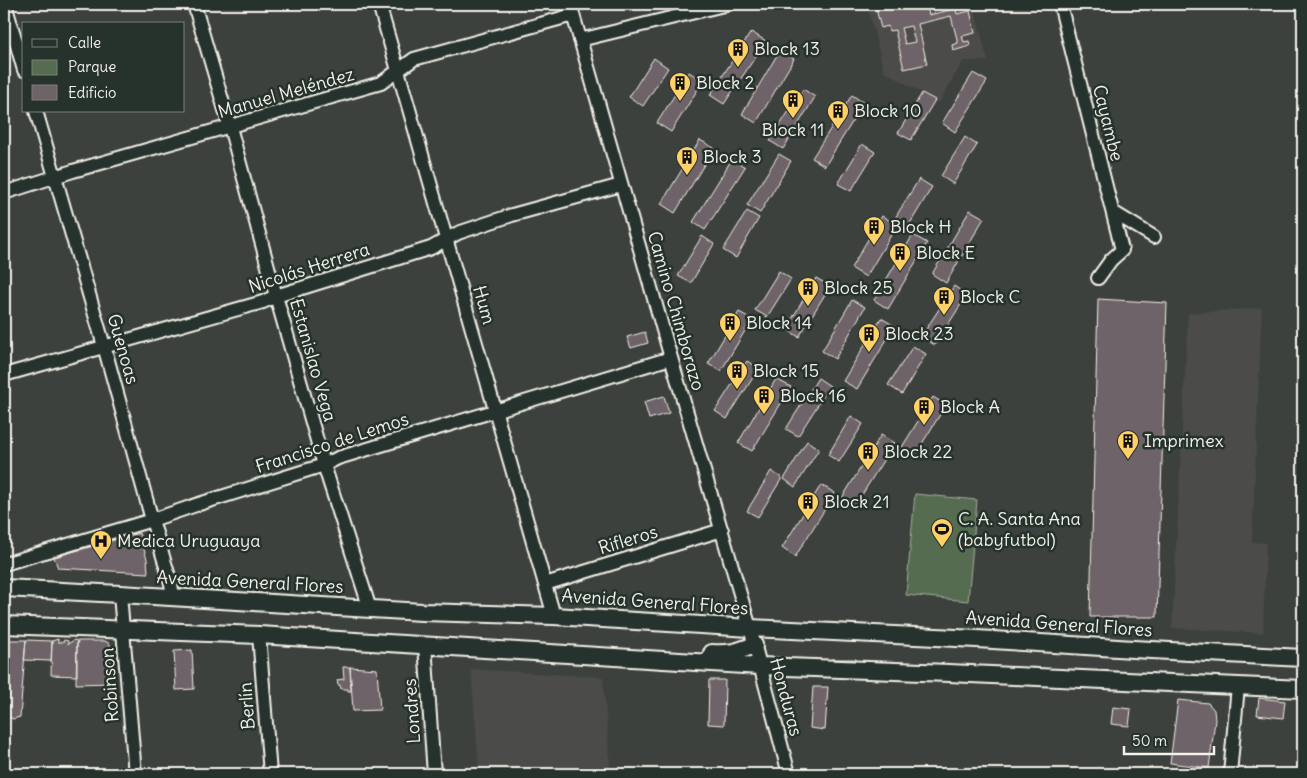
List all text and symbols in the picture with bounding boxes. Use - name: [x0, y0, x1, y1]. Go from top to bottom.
- legend: [22, 22, 185, 112]
- text: Calle: [68, 33, 101, 52]
- building icon: Block 13: [726, 37, 750, 68]
- place label: Block 13: [754, 37, 820, 60]
- text: Parque: [68, 57, 116, 76]
- street label: Manuel Meléndez: [215, 62, 357, 123]
- building icon: Block 2: [668, 71, 692, 102]
- place label: Block 2: [696, 71, 755, 94]
- street label: Cayambe: [1088, 82, 1129, 163]
- text: Edificio: [68, 83, 116, 102]
- building icon: Block 11: [781, 88, 805, 119]
- building icon: Block 10: [826, 99, 850, 130]
- place label: Block 10: [854, 99, 922, 122]
- place label: Block 11: [762, 118, 824, 141]
- building icon: Block 3: [675, 145, 699, 176]
- place label: Block 3: [703, 145, 762, 168]
- building icon: Block H: [862, 215, 886, 246]
- place label: Block H: [890, 215, 952, 238]
- street label: Camino Chimborazo: [643, 229, 710, 393]
- street label: Nicolás Herrera: [245, 237, 372, 298]
- building icon: Block E: [888, 241, 912, 272]
- place label: Block E: [916, 241, 975, 264]
- building icon: Block 25: [796, 276, 820, 307]
- place label: Block 25: [824, 276, 893, 299]
- street label: Hum: [468, 283, 501, 327]
- building icon: Block C: [932, 285, 956, 316]
- place label: Block C: [960, 285, 1021, 308]
- street label: Estanislao Vega: [285, 296, 342, 424]
- street label: Guenoas: [102, 311, 144, 387]
- building icon: Block 14: [718, 311, 742, 342]
- place label: Block 14: [746, 311, 812, 334]
- building icon: Block 23: [857, 322, 881, 353]
- place label: Block 23: [885, 322, 954, 345]
- building icon: Block 15: [725, 359, 749, 390]
- place label: Block 15: [753, 359, 819, 382]
- building icon: Block 16: [752, 384, 776, 415]
- place label: Block 16: [780, 384, 846, 407]
- building icon: Block A: [912, 395, 936, 426]
- place label: Block A: [940, 395, 1000, 418]
- street label: Francisco de Lemos: [252, 407, 411, 478]
- building icon: Imprimex: [1116, 429, 1140, 460]
- place label: Imprimex: [1144, 429, 1224, 452]
- building icon: Block 22: [856, 440, 880, 471]
- place label: Block 22: [884, 440, 952, 463]
- building icon: Block 21: [796, 490, 820, 521]
- place label: Block 21: [824, 490, 890, 513]
- place label: C. A. Santa Ana (babyfutbol): [958, 507, 1081, 551]
- sports icon: C. A. Santa Ana (babyfutbol): [930, 517, 954, 548]
- street label: Rifleros: [596, 520, 660, 559]
- hospital icon: Medica Uruguaya: [89, 529, 113, 560]
- place label: Medica Uruguaya: [117, 529, 260, 552]
- street label: Avenida General Flores: [156, 565, 344, 598]
- street label: Avenida General Flores: [561, 584, 749, 619]
- street label: Avenida General Flores: [965, 606, 1153, 641]
- street label: Robinson: [95, 647, 124, 723]
- street label: Honduras: [765, 655, 808, 739]
- street label: Londres: [398, 678, 425, 744]
- street label: Berlín: [233, 682, 260, 730]
- scale bar: [1124, 723, 1214, 755]
- text: 50 m: [1132, 731, 1167, 750]

